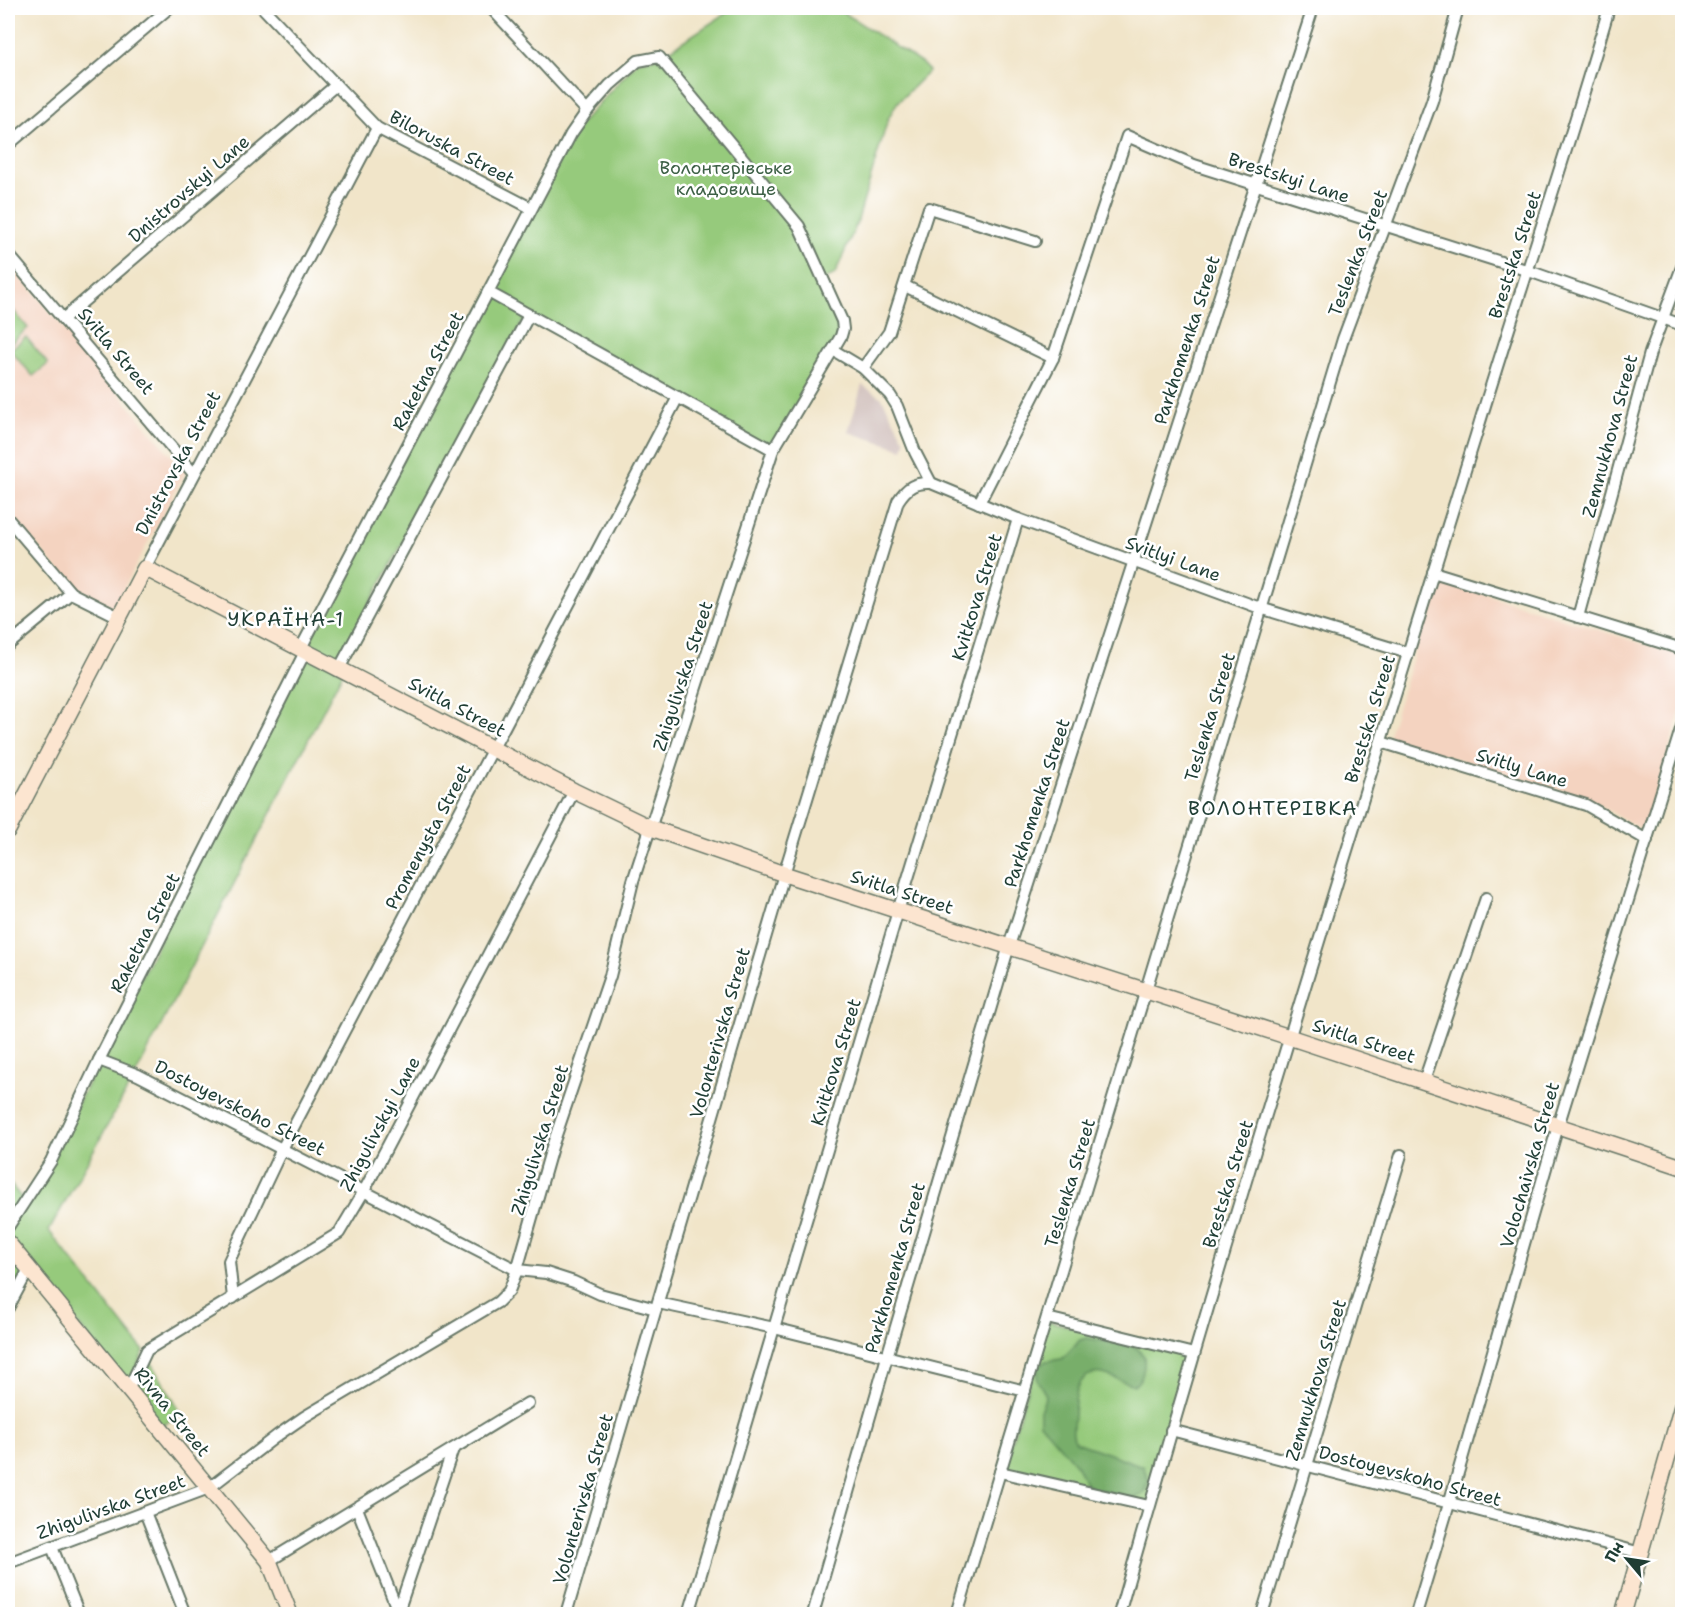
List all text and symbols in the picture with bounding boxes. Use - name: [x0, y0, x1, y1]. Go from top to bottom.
- street label: Biloruska Street: [385, 105, 519, 191]
- street label: Dnistrovskyi Lane: [123, 130, 255, 248]
- street label: Brestskyi Lane: [1225, 147, 1353, 209]
- park label: Волонтерівське кладовище: [660, 156, 792, 201]
- street label: Teslenka Street: [1323, 186, 1393, 320]
- street label: Brestska Street: [1483, 188, 1547, 322]
- street label: Parkhomenka Street: [1148, 252, 1226, 428]
- street label: Svitla Street: [72, 302, 160, 400]
- street label: Raketna Street: [387, 307, 470, 435]
- street label: Zemnukhova Street: [1577, 352, 1643, 520]
- street label: Dnistrovska Street: [130, 387, 226, 539]
- street label: Kvitkova Street: [946, 530, 1008, 664]
- street label: Svitlyi Lane: [1122, 531, 1224, 587]
- street label: Zhigulivska Street: [647, 598, 719, 754]
- district label: УКРАЇНА-1: [227, 606, 345, 632]
- street label: Teslenka Street: [1179, 649, 1241, 785]
- street label: Brestska Street: [1339, 652, 1401, 786]
- street label: Svitla Street: [404, 671, 510, 743]
- street label: Parkhomenka Street: [998, 715, 1076, 891]
- street label: Svitly Lane: [1473, 743, 1571, 793]
- street label: Promenysta Street: [380, 760, 477, 914]
- district label: ВОЛОНТЕРІВКА: [1188, 795, 1358, 821]
- street label: Svitla Street: [847, 864, 957, 920]
- street label: Raketna Street: [104, 869, 186, 997]
- street label: Volonterivska Street: [684, 945, 756, 1121]
- street label: Kvitkova Street: [805, 995, 867, 1129]
- street label: Svitla Street: [1309, 1013, 1419, 1069]
- street label: Zhigulivskyi Lane: [334, 1052, 426, 1196]
- street label: Dostoyevskoho Street: [151, 1055, 329, 1162]
- street label: Zhigulivska Street: [506, 1062, 574, 1218]
- street label: Volochaivska Street: [1495, 1079, 1565, 1251]
- street label: Teslenka Street: [1039, 1115, 1101, 1251]
- street label: Brestska Street: [1197, 1117, 1259, 1251]
- street label: Parkhomenka Street: [859, 1180, 931, 1356]
- street label: Zemnukhova Street: [1280, 1296, 1352, 1464]
- street label: Rivna Street: [129, 1362, 215, 1462]
- street label: Volonterivska Street: [547, 1411, 619, 1587]
- street label: Dostoyevskoho Street: [1316, 1440, 1504, 1512]
- street label: Zhigulivska Street: [33, 1469, 189, 1545]
- north arrow: [1597, 1529, 1657, 1589]
- text: Пн: [1600, 1538, 1629, 1566]

